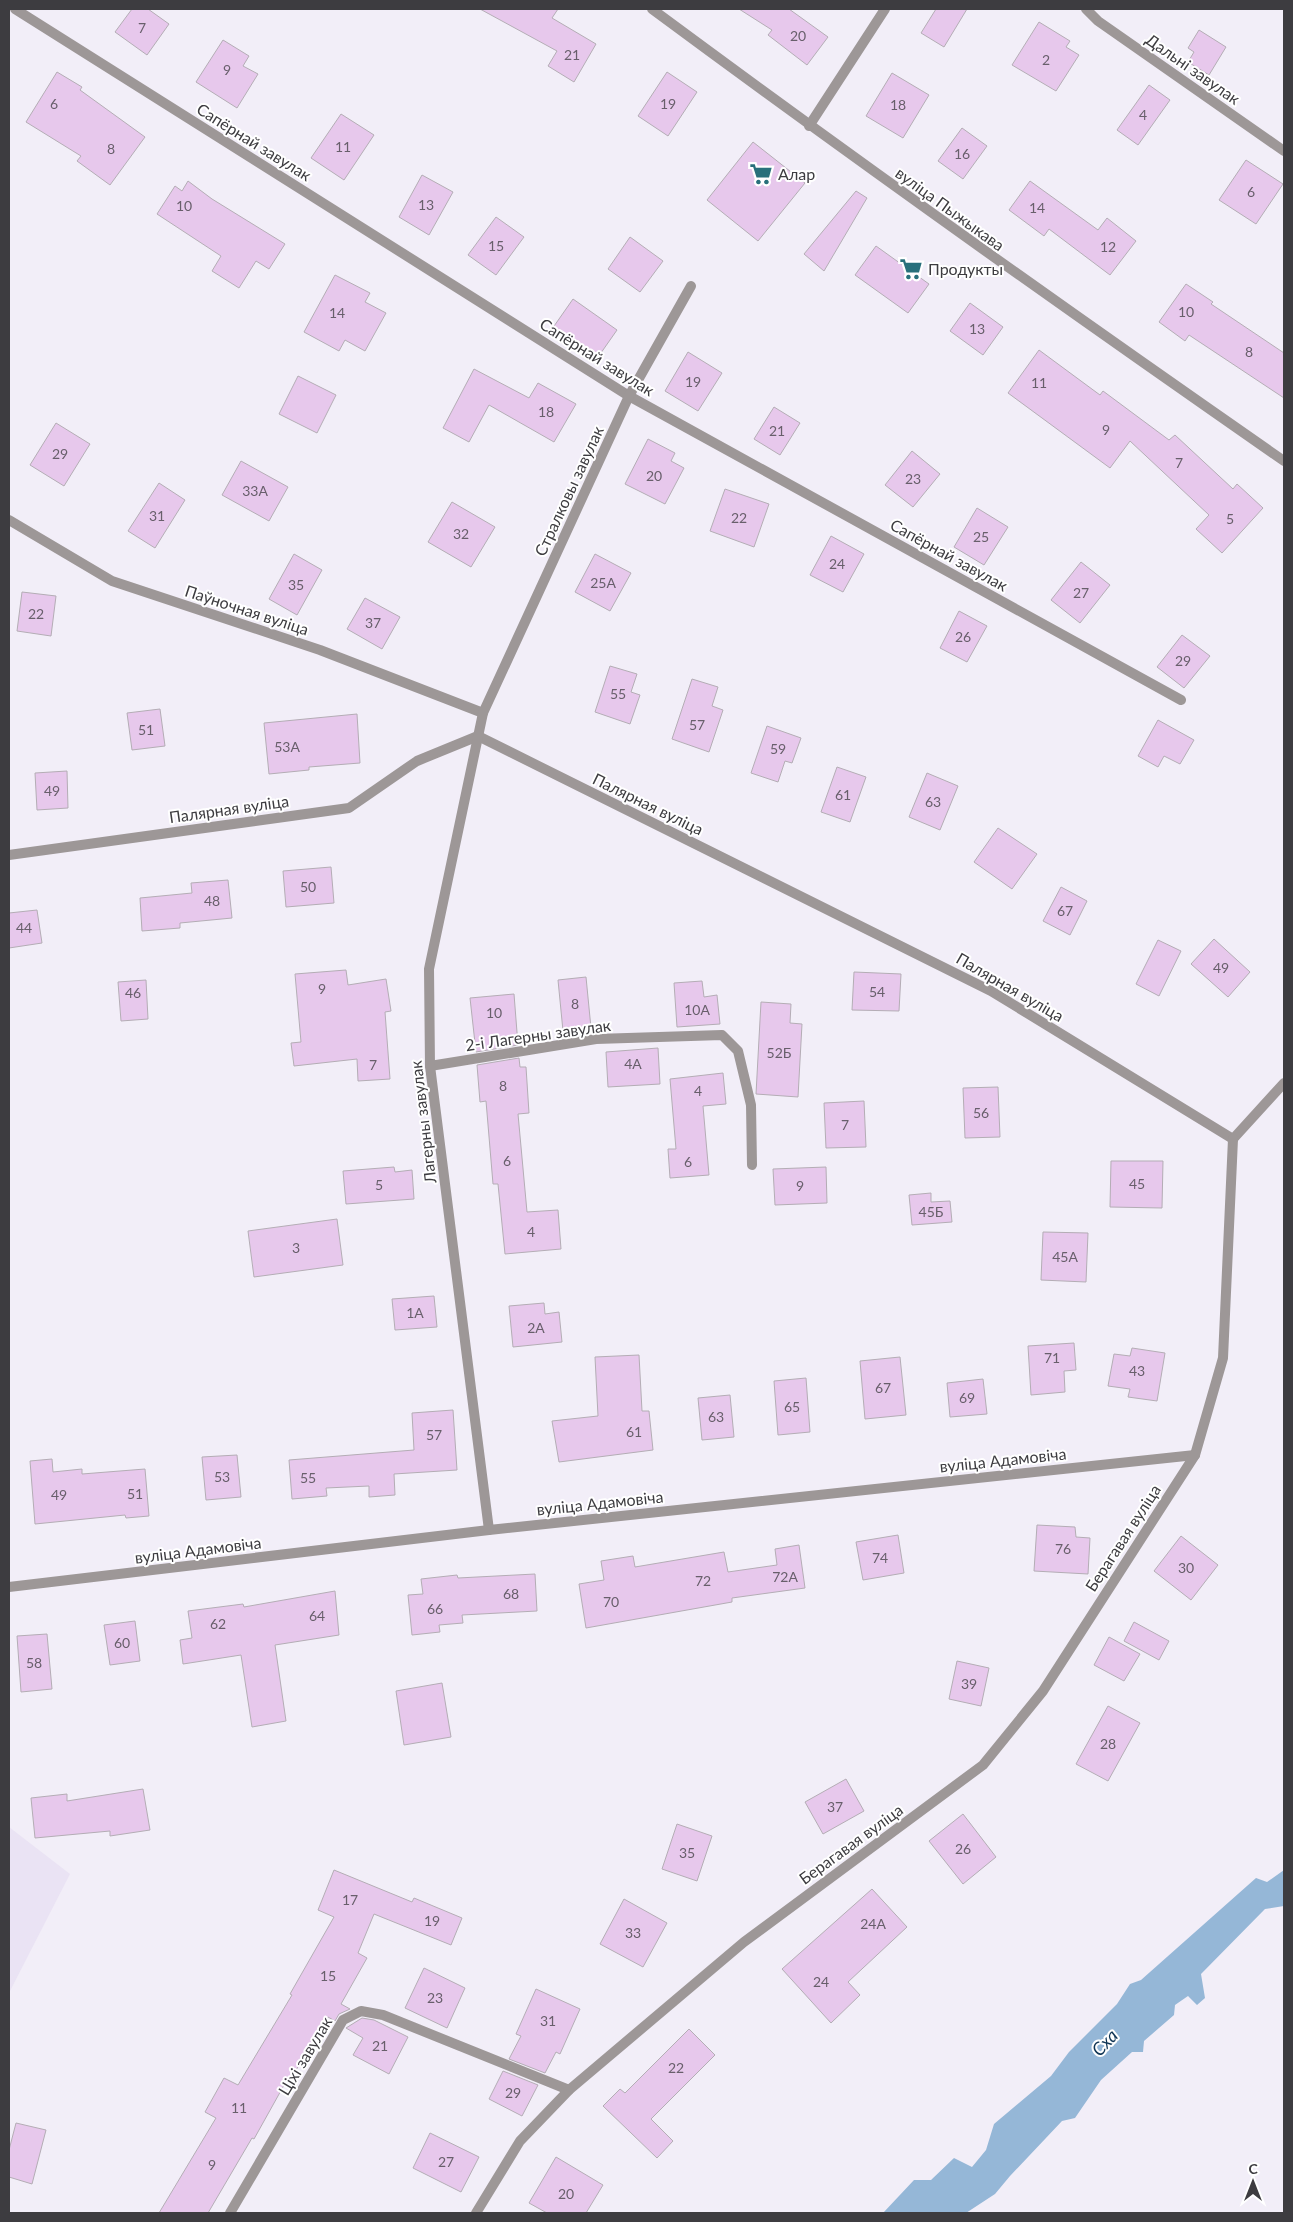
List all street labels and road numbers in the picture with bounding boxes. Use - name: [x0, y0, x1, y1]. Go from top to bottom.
- street label: Дальні завулак: [1143, 29, 1245, 108]
- street label: Сапёрнай завулак: [194, 99, 316, 185]
- street label: вуліца Пыжыкава: [892, 163, 1008, 254]
- street label: Сапёрнай завулак: [537, 314, 659, 400]
- street label: Стралковы завулак: [530, 422, 607, 559]
- street label: Сапёрнай завулак: [887, 514, 1012, 595]
- street label: Паўночная вуліца: [183, 581, 311, 638]
- street label: Палярная вуліца: [590, 769, 707, 839]
- street label: Палярная вуліца: [168, 791, 290, 826]
- street label: Палярная вуліца: [953, 948, 1067, 1025]
- street label: 2-і Лагерны завулак: [464, 1015, 613, 1054]
- street label: Лагерны завулак: [405, 1059, 440, 1186]
- street label: вуліца Адамовіча: [939, 1443, 1067, 1476]
- street label: Берагавая вуліца: [1081, 1481, 1164, 1595]
- street label: вуліца Адамовіча: [536, 1486, 664, 1519]
- street label: вуліца Адамовіча: [134, 1532, 262, 1567]
- street label: Берагавая вуліца: [795, 1800, 906, 1888]
- street label: Ціхі завулак: [274, 2013, 336, 2098]

